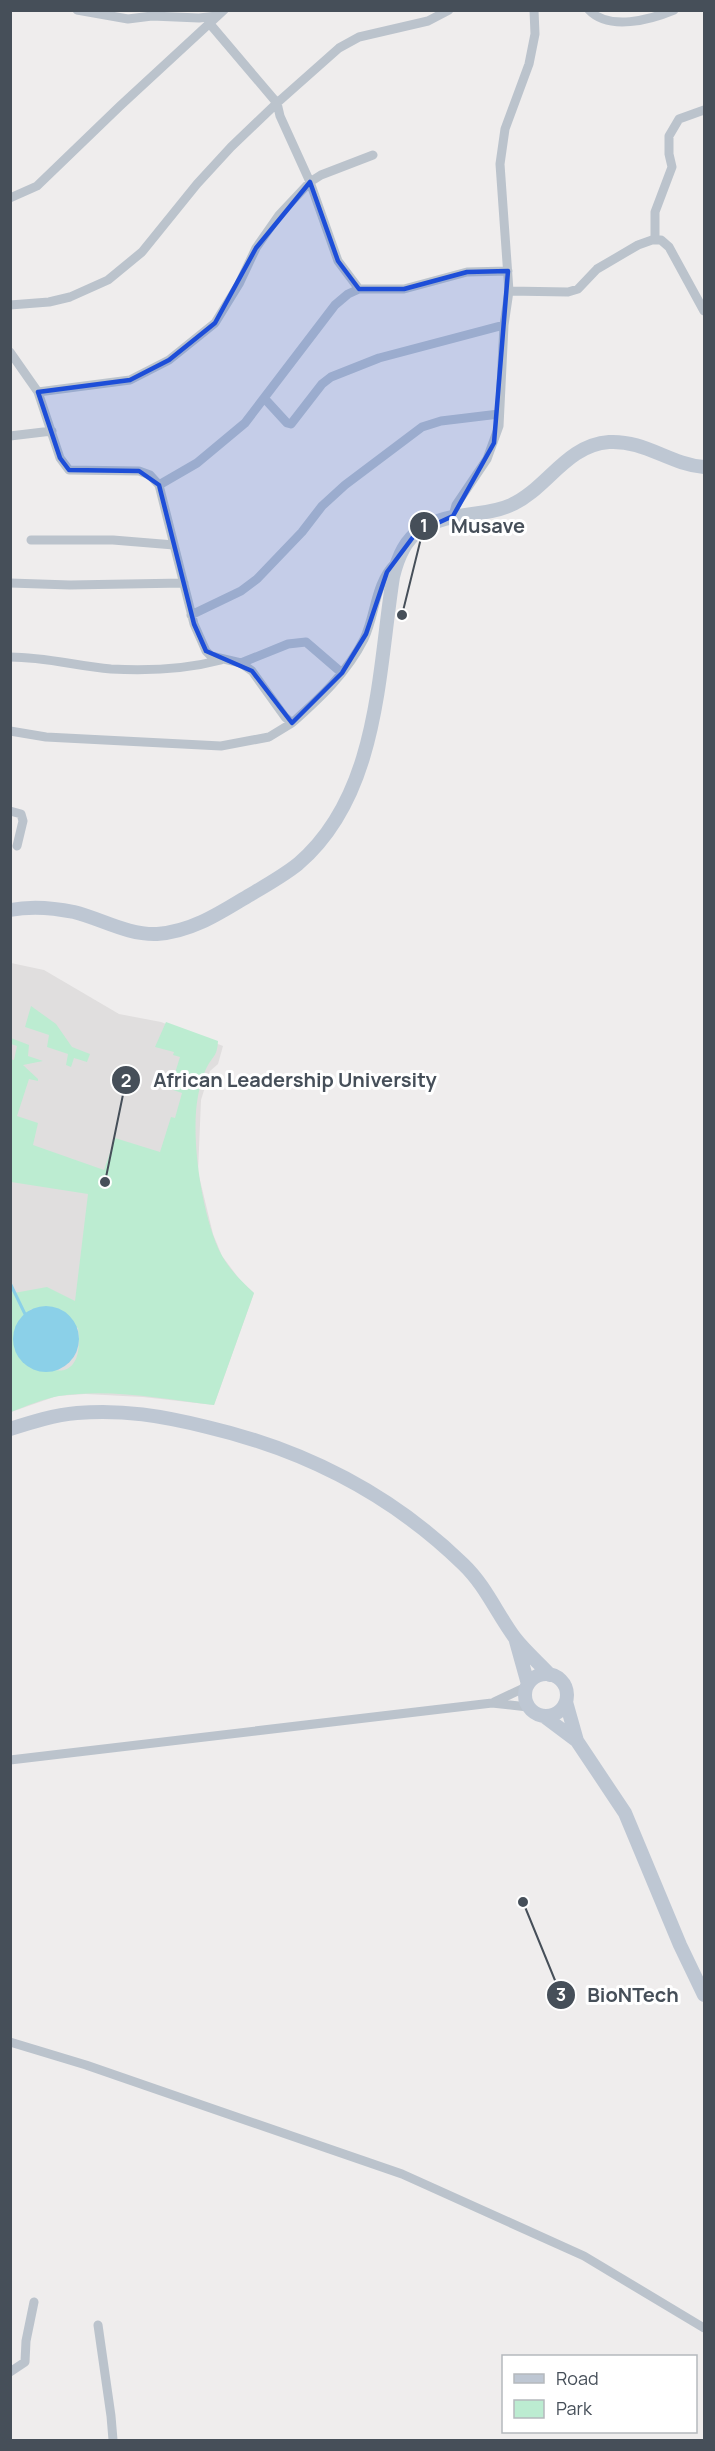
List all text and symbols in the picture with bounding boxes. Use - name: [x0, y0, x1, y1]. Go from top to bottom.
- callout: Musave: [409, 507, 537, 545]
- text: Musave: [451, 512, 525, 539]
- text: 1: [420, 513, 428, 537]
- callout: African Leadership University: [111, 1061, 449, 1099]
- text: African Leadership University: [153, 1066, 438, 1093]
- text: 2: [121, 1068, 131, 1092]
- callout: BioNTech: [546, 1976, 691, 2014]
- text: BioNTech: [587, 1981, 679, 2008]
- text: 3: [556, 1982, 566, 2006]
- legend: [502, 2355, 697, 2433]
- text: Road: [556, 2366, 599, 2390]
- text: Park: [556, 2396, 593, 2420]

